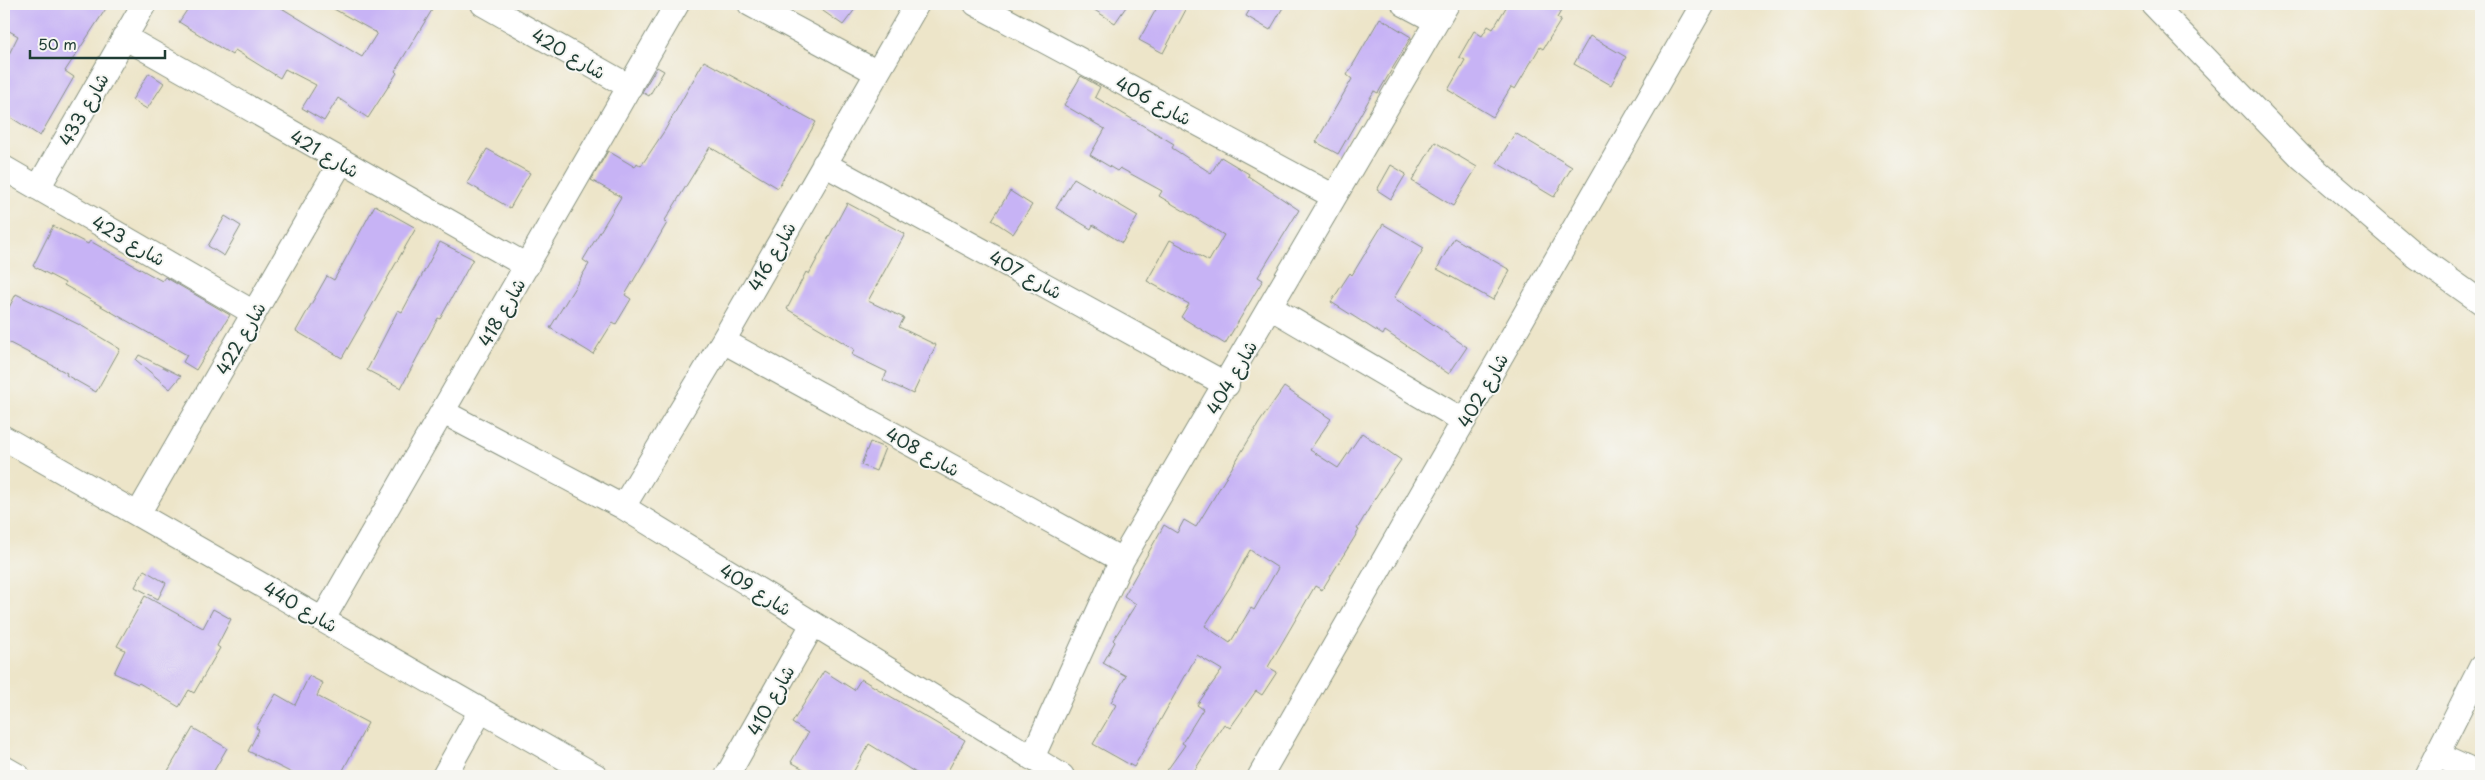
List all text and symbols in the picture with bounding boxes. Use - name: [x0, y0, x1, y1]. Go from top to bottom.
- street label: شارع 420: [527, 21, 611, 85]
- scale bar: [30, 28, 165, 60]
- text: 50 m: [38, 32, 77, 55]
- street label: شارع 433: [51, 67, 115, 151]
- street label: شارع 406: [1111, 69, 1197, 131]
- street label: شارع 421: [286, 122, 364, 184]
- street label: شارع 423: [87, 208, 171, 272]
- street label: شارع 416: [740, 216, 802, 296]
- street label: شارع 407: [985, 243, 1067, 305]
- street label: شارع 418: [471, 273, 531, 351]
- street label: شارع 422: [208, 297, 272, 379]
- street label: شارع 404: [1199, 335, 1263, 419]
- street label: شارع 402: [1450, 348, 1514, 432]
- street label: شارع 408: [881, 420, 965, 482]
- street label: شارع 409: [715, 556, 797, 622]
- street label: شارع 440: [259, 574, 343, 638]
- street label: شارع 410: [740, 660, 800, 740]

